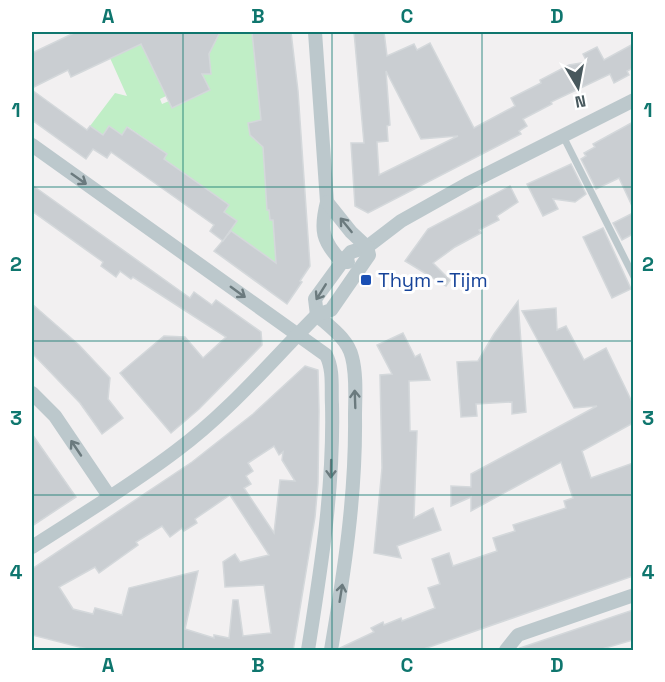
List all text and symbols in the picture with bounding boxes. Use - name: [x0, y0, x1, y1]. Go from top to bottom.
- text: A: [102, 3, 115, 29]
- text: B: [251, 3, 265, 29]
- text: C: [401, 3, 414, 29]
- text: D: [550, 3, 564, 29]
- north arrow: [548, 57, 608, 117]
- text: N: [573, 90, 588, 113]
- text: 1: [11, 97, 21, 123]
- text: 1: [643, 97, 653, 123]
- one-way arrow: [71, 173, 87, 185]
- one-way arrow: [340, 217, 353, 233]
- text: 2: [10, 251, 22, 277]
- text: 2: [642, 251, 654, 277]
- place label: Thym - Tijm: [378, 267, 488, 293]
- marker: Thym - Tijm: [359, 273, 373, 287]
- one-way arrow: [315, 283, 327, 300]
- one-way arrow: [229, 286, 245, 299]
- one-way arrow: [349, 389, 361, 409]
- text: 3: [10, 405, 22, 431]
- text: 3: [642, 405, 654, 431]
- one-way arrow: [70, 440, 82, 457]
- one-way arrow: [326, 458, 337, 478]
- text: 4: [10, 559, 23, 585]
- text: 4: [642, 559, 655, 585]
- one-way arrow: [336, 583, 347, 603]
- text: A: [102, 652, 115, 678]
- text: B: [251, 652, 265, 678]
- text: C: [401, 652, 414, 678]
- text: D: [550, 652, 564, 678]

